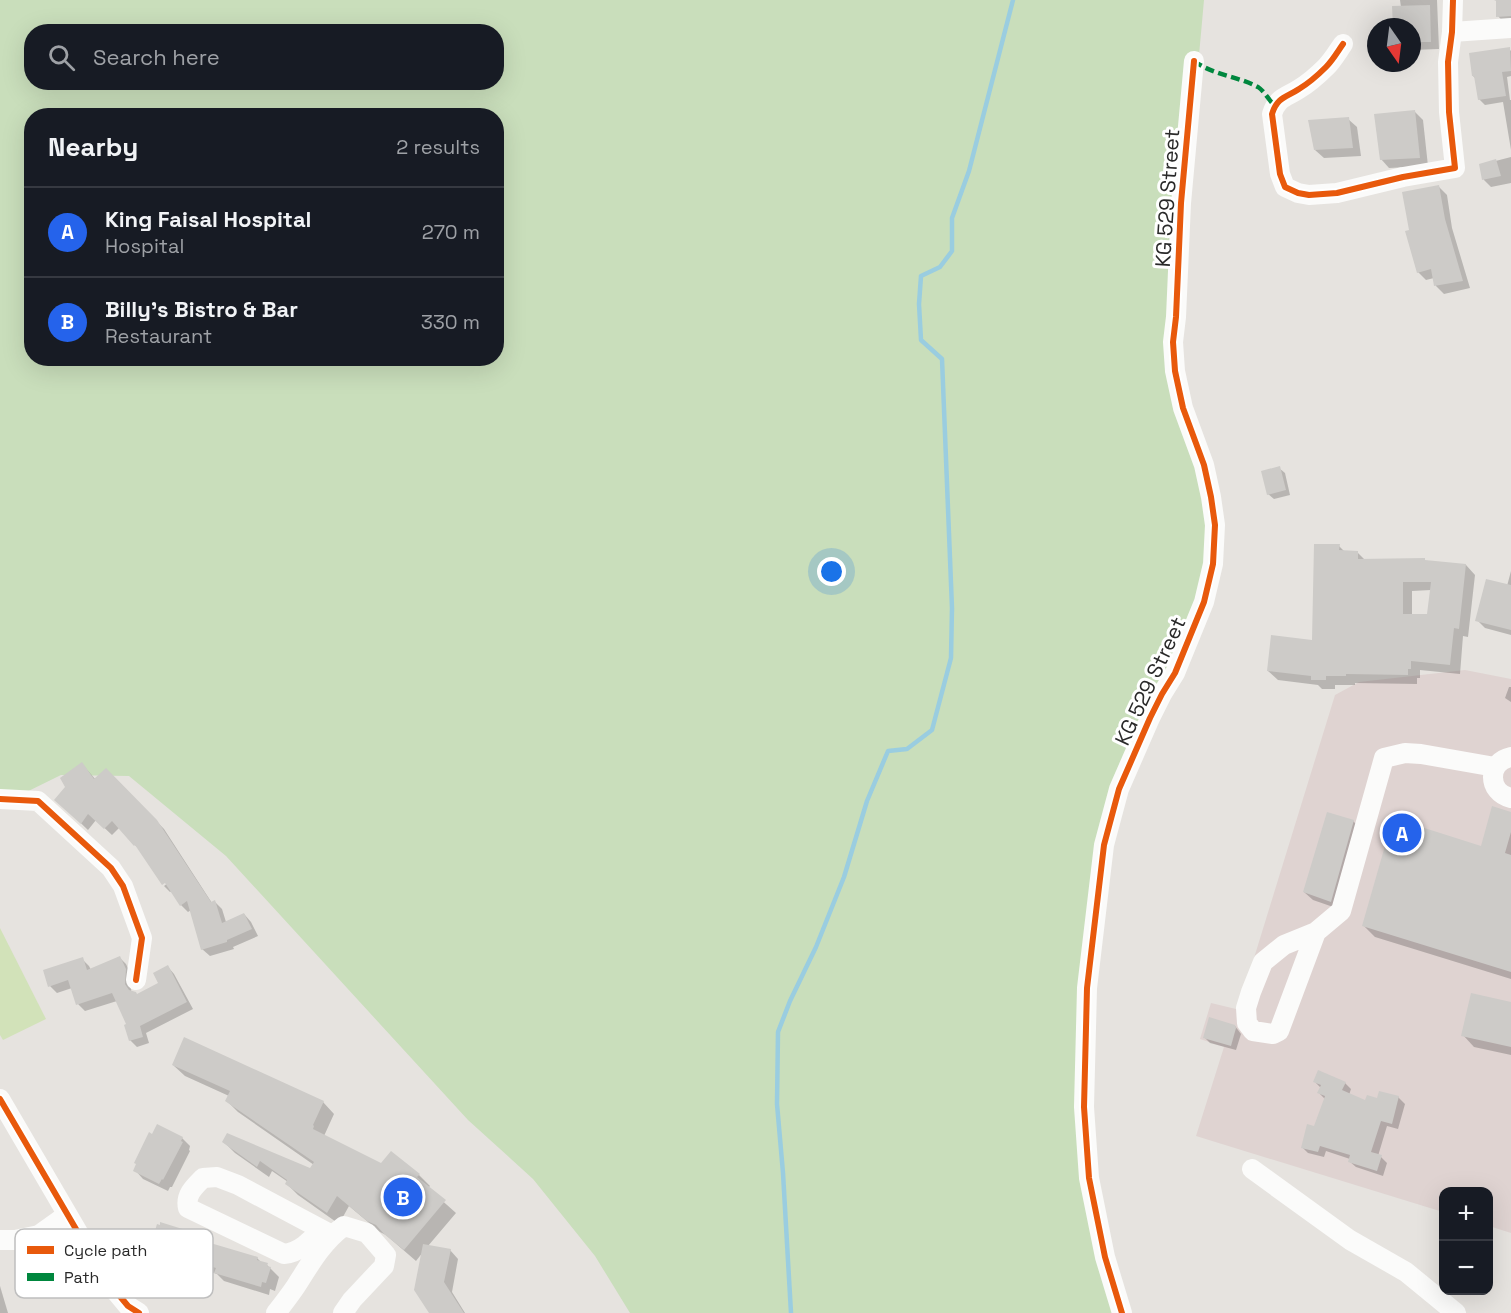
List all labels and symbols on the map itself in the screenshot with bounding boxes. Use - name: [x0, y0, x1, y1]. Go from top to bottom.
- north arrow: [1367, 18, 1421, 72]
- street label: KG 529 Street: [1149, 128, 1185, 268]
- your location: [817, 557, 846, 586]
- street label: KG 529 Street: [1108, 612, 1192, 750]
- pin: A: [1382, 810, 1422, 856]
- pin: B: [384, 1174, 422, 1220]
- legend: [15, 1229, 213, 1298]
- text: Cycle path: [64, 1240, 147, 1261]
- text: Path: [64, 1267, 99, 1288]

